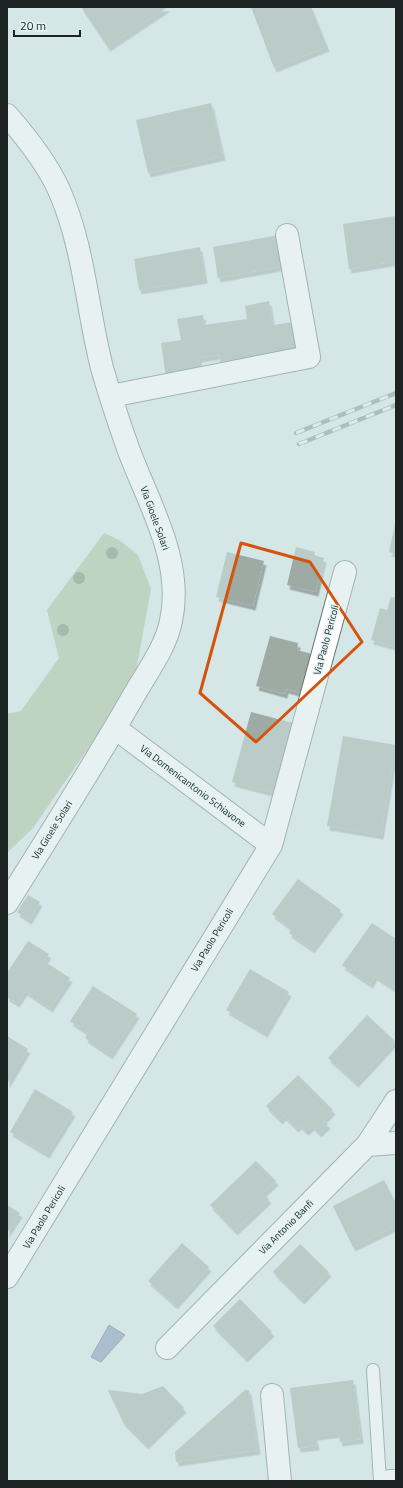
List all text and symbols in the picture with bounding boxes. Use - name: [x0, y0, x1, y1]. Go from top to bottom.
- scale bar: [14, 12, 80, 38]
- text: 20 m: [20, 16, 46, 35]
- street label: Via Gioele Solari: [136, 484, 174, 552]
- street label: Via Paolo Pericoli: [309, 603, 343, 677]
- street label: Via Domenicantonio Schiavone: [137, 741, 249, 831]
- street label: Via Gioele Solari: [28, 798, 76, 862]
- street label: Via Paolo Pericoli: [187, 905, 237, 975]
- street label: Via Paolo Pericoli: [19, 1182, 69, 1252]
- street label: Via Antonio Banfi: [255, 1196, 317, 1258]

